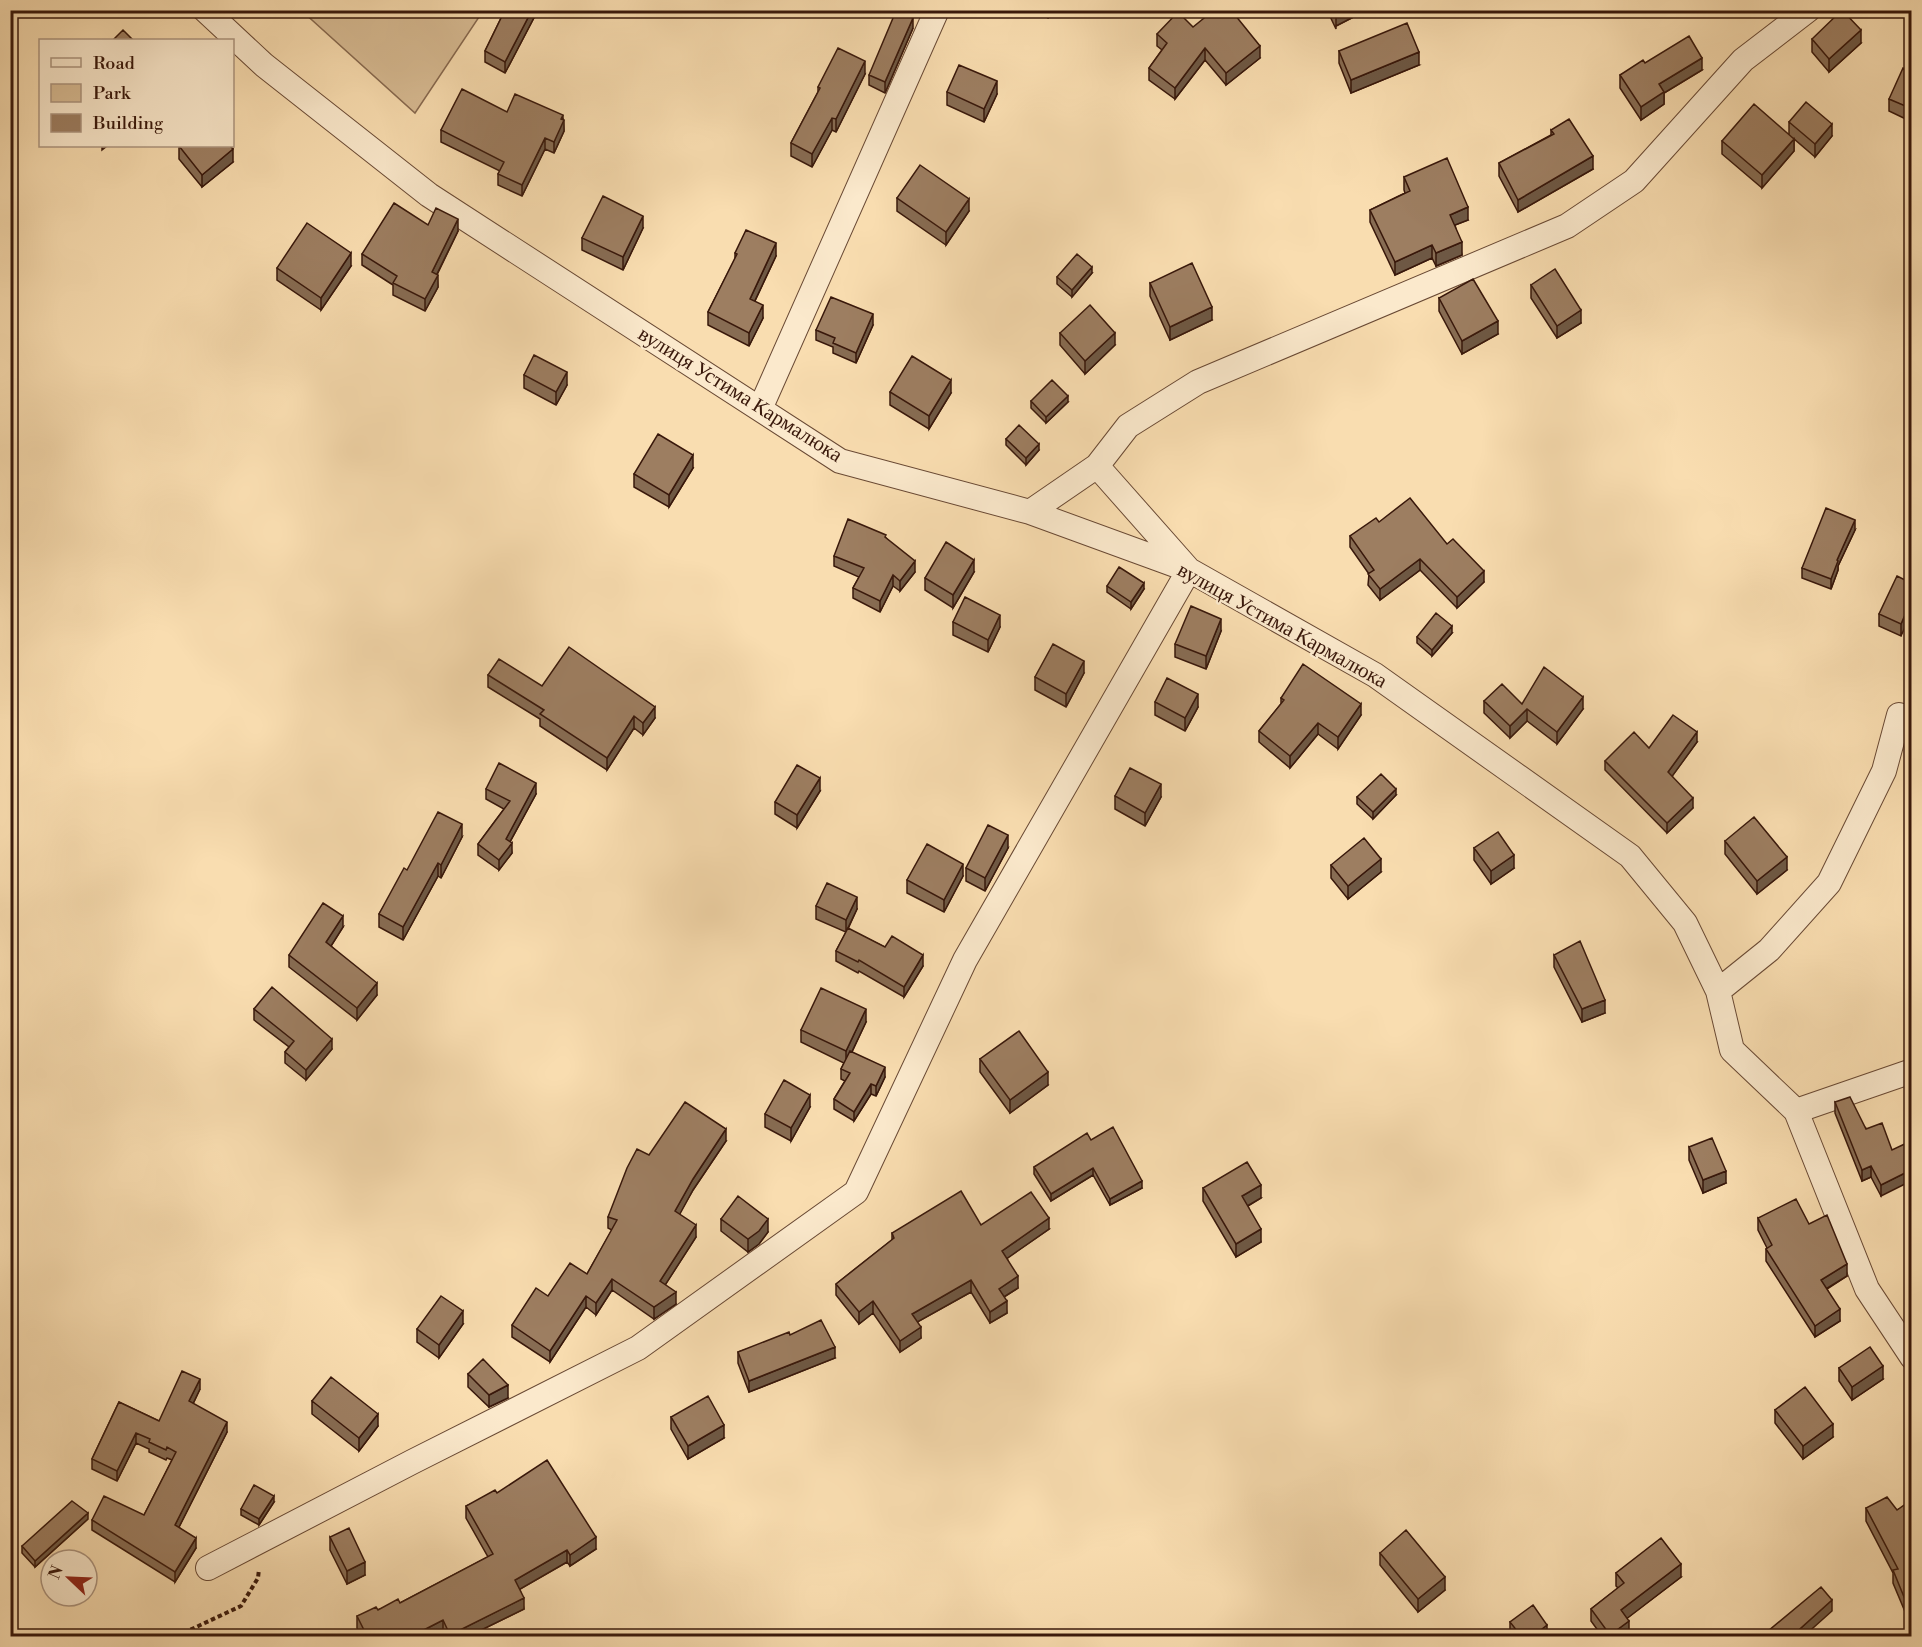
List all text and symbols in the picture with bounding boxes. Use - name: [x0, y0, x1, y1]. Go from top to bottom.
- legend: [39, 39, 234, 147]
- text: Road: [93, 52, 136, 75]
- text: Park: [93, 82, 132, 105]
- text: Building: [92, 112, 164, 135]
- street label: вулиця Устима Кармалюка: [633, 321, 847, 469]
- street label: вулиця Устима Кармалюка: [1173, 557, 1392, 695]
- north arrow: [39, 1548, 99, 1608]
- text: N: [44, 1562, 68, 1582]

